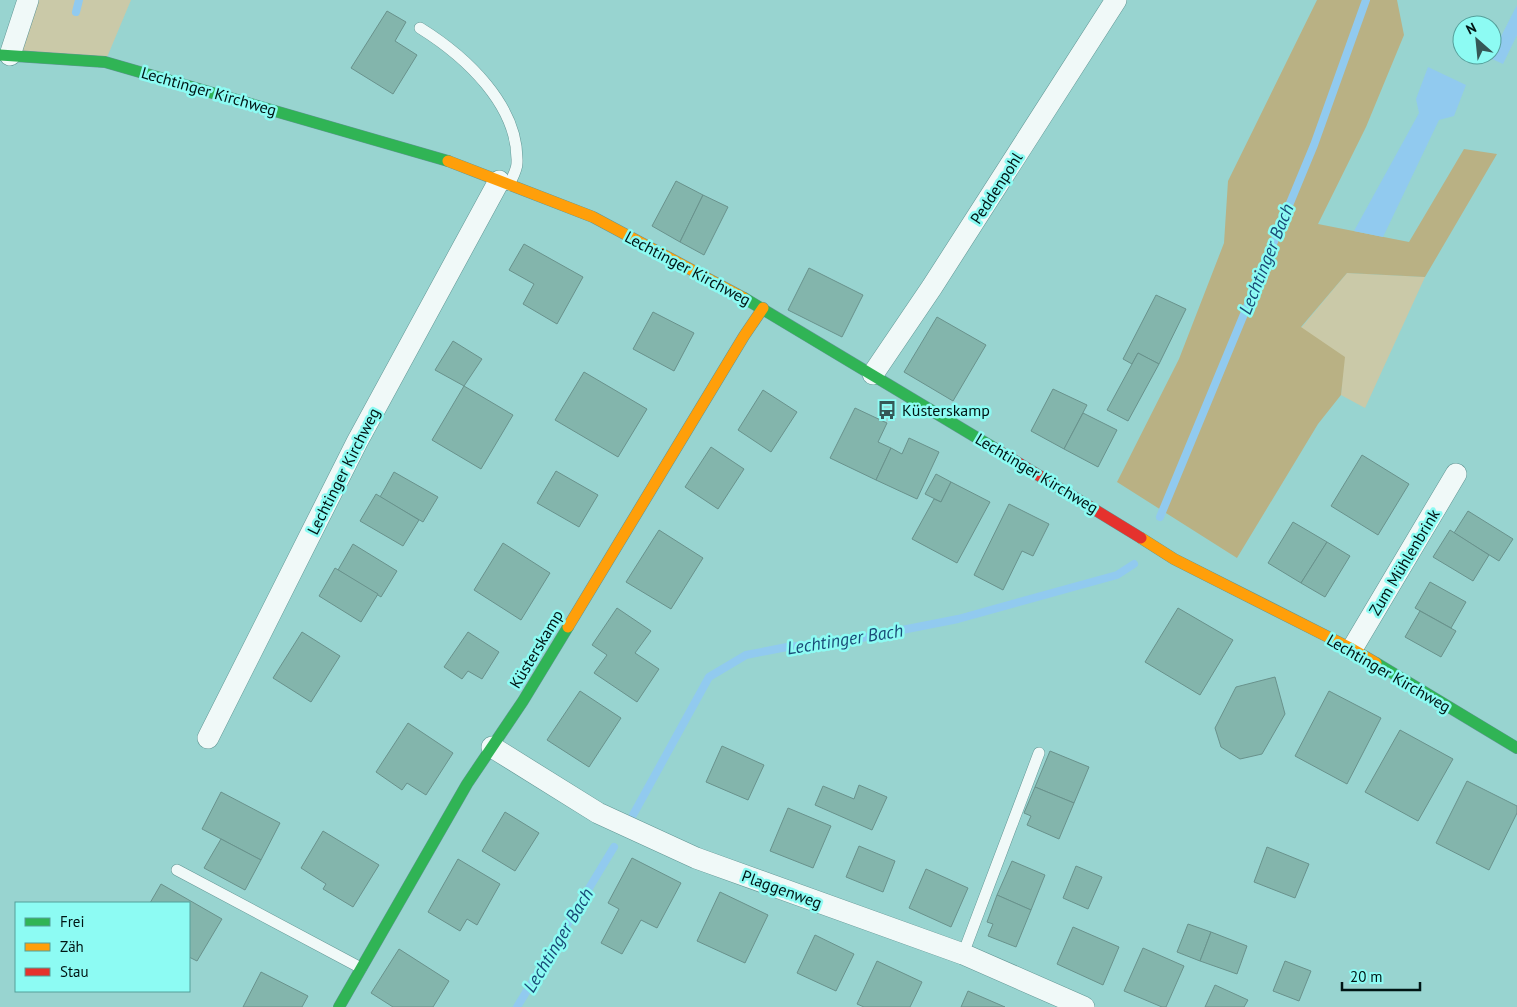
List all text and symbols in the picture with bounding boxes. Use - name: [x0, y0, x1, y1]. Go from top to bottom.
- north arrow: [1452, 15, 1502, 65]
- text: N: [1463, 18, 1479, 39]
- street label: Lechtinger Kirchweg: [139, 62, 279, 120]
- street label: Peddenpohl: [965, 148, 1027, 228]
- water label: Lechtinger Bach: [1233, 200, 1299, 318]
- street label: Lechtinger Kirchweg: [622, 226, 754, 310]
- bus stop icon: Küsterskamp: [876, 399, 898, 421]
- place label: Küsterskamp: [902, 400, 990, 420]
- street label: Lechtinger Kirchweg: [302, 404, 384, 538]
- street label: Lechtinger Kirchweg: [972, 428, 1102, 518]
- street label: Zum Mühlenbrink: [1364, 505, 1444, 619]
- street label: Küsterskamp: [505, 606, 567, 692]
- water label: Lechtinger Bach: [785, 618, 905, 660]
- street label: Lechtinger Kirchweg: [1323, 629, 1455, 717]
- street label: Plaggenweg: [739, 865, 825, 913]
- water label: Lechtinger Bach: [518, 884, 598, 996]
- legend: [15, 902, 190, 992]
- text: Frei: [60, 912, 85, 931]
- text: Zäh: [60, 937, 84, 956]
- scale bar: [1342, 960, 1420, 992]
- text: Stau: [60, 962, 89, 981]
- text: 20 m: [1350, 967, 1383, 986]

